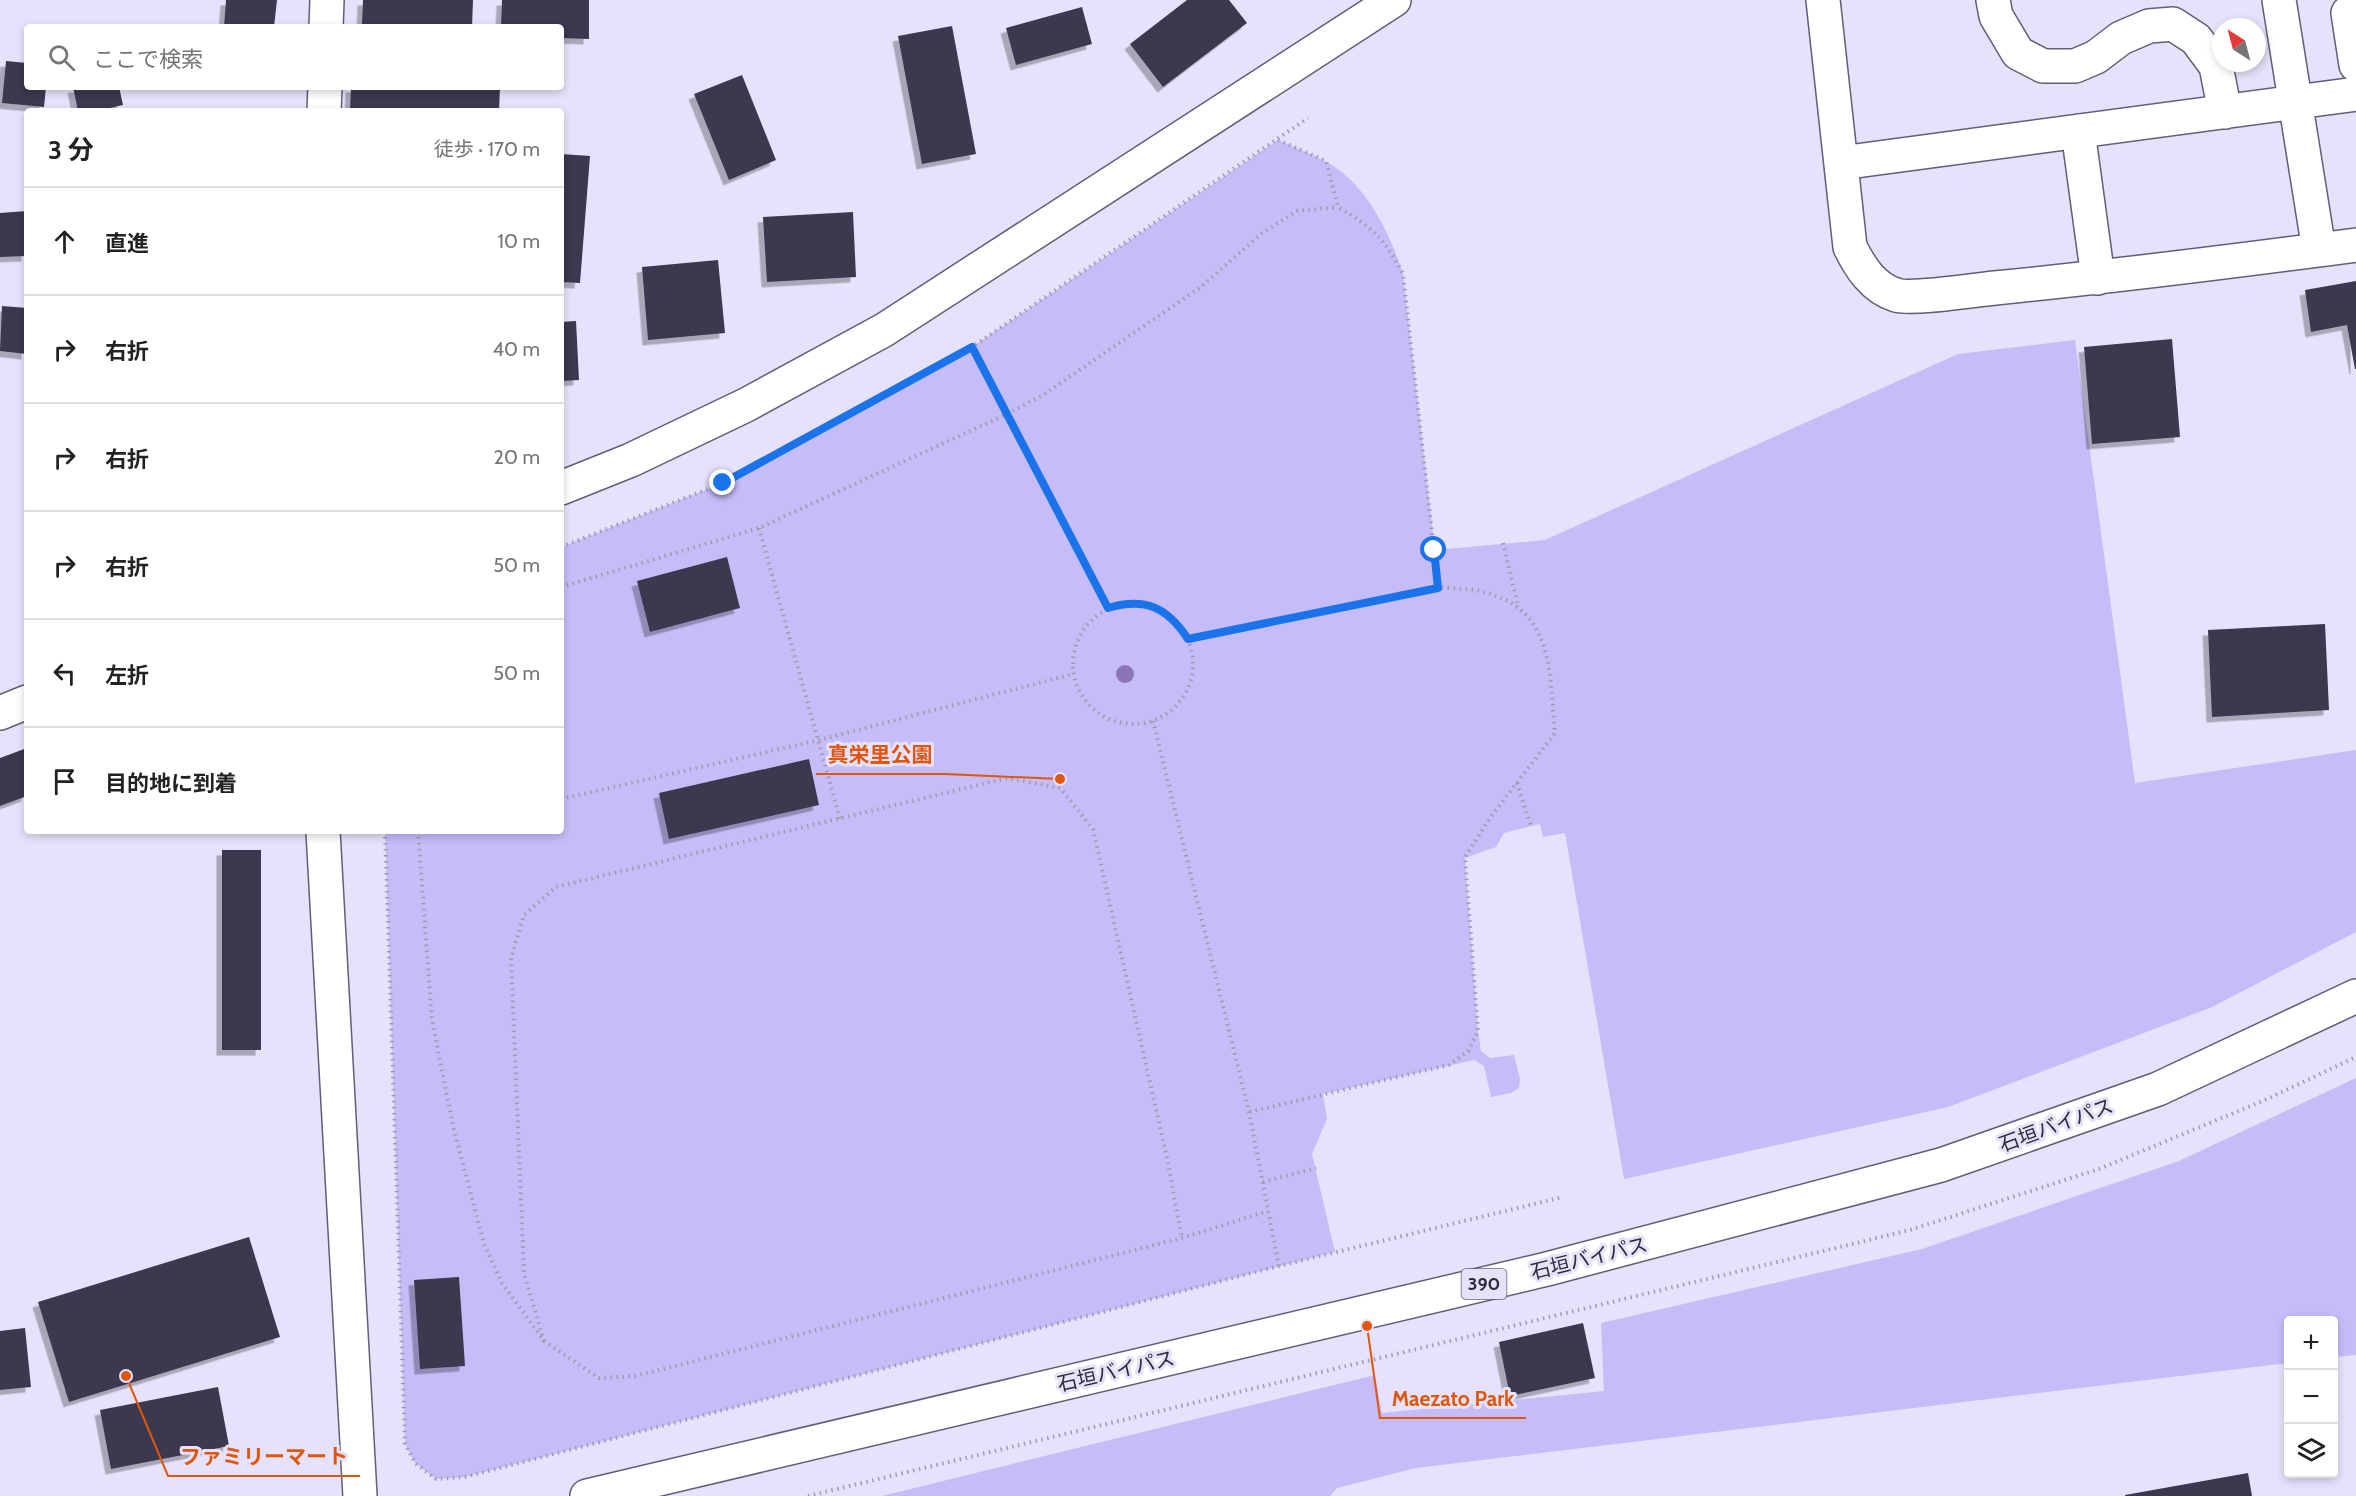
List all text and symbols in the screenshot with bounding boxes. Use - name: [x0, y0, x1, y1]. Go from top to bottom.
- north arrow: [2212, 18, 2266, 72]
- search box: [24, 24, 564, 90]
- icon: search: [45, 41, 78, 74]
- text: ここで検索: [93, 46, 203, 73]
- text: 3 分: [48, 134, 94, 166]
- text: 徒歩 · 170 m: [434, 137, 540, 161]
- icon: ahead: [48, 225, 81, 258]
- text: 10 m: [497, 229, 540, 253]
- text: 直進: [105, 230, 149, 257]
- icon: right: [48, 333, 81, 366]
- text: 40 m: [492, 337, 540, 361]
- text: 右折: [105, 338, 149, 365]
- icon: right: [48, 441, 81, 474]
- text: 20 m: [494, 445, 540, 469]
- text: 右折: [105, 446, 149, 473]
- route end: [709, 469, 735, 495]
- route start: [1420, 536, 1446, 562]
- icon: right: [48, 549, 81, 582]
- text: 50 m: [493, 553, 540, 577]
- text: 右折: [105, 554, 149, 581]
- icon: left: [48, 657, 81, 690]
- text: 50 m: [493, 661, 540, 685]
- text: 左折: [105, 662, 149, 689]
- callout: 真栄里公園: [816, 735, 945, 774]
- text: 真栄里公園: [828, 742, 933, 767]
- icon: arrive: [48, 765, 81, 798]
- text: 目的地に到着: [105, 770, 237, 797]
- street label: 石垣バイパス: [1996, 1093, 2116, 1157]
- street label: 石垣バイパス: [1528, 1232, 1650, 1284]
- road number: 390: [1462, 1269, 1506, 1299]
- map controls: [2284, 1316, 2338, 1478]
- button: +: [2284, 1316, 2338, 1370]
- street label: 石垣バイパス: [1055, 1346, 1177, 1396]
- button: −: [2284, 1370, 2338, 1424]
- callout: Maezato Park: [1380, 1379, 1526, 1418]
- text: Maezato Park: [1392, 1386, 1515, 1411]
- button: layers: [2284, 1424, 2338, 1478]
- callout: ファミリーマート: [168, 1437, 360, 1476]
- text: ファミリーマート: [180, 1444, 348, 1469]

